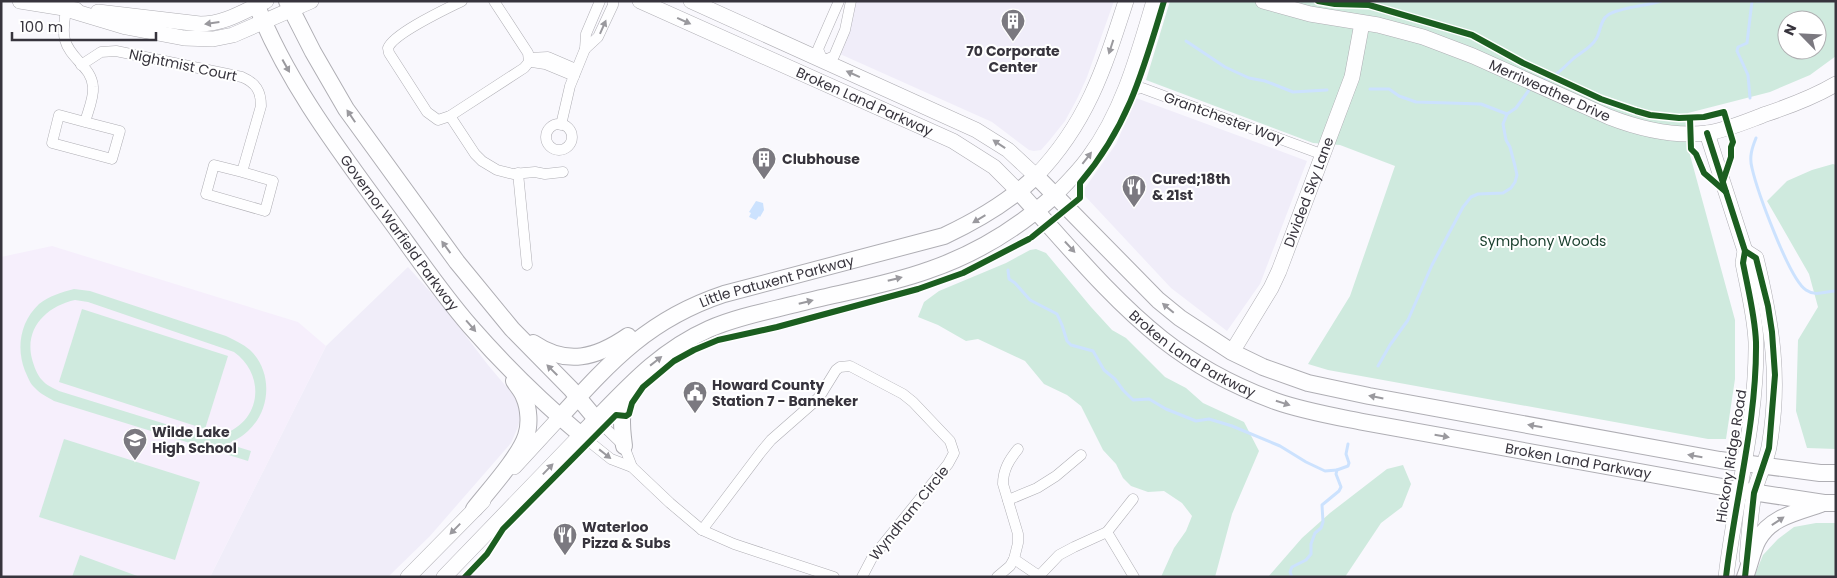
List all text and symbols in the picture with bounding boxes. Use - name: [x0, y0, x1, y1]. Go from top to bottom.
- building icon: 70 Corporate Center: [1000, 8, 1026, 42]
- scale bar: [12, 10, 156, 42]
- north arrow: [1777, 10, 1827, 60]
- text: 100 m: [20, 16, 63, 37]
- one-way arrow: [677, 18, 691, 26]
- one-way arrow: [203, 19, 219, 27]
- one-way arrow: [599, 20, 607, 34]
- text: N: [1779, 21, 1801, 39]
- one-way arrow: [1107, 40, 1114, 55]
- place label: 70 Corporate Center: [966, 41, 1060, 77]
- street label: Nightmist Court: [127, 44, 239, 86]
- street label: Merriweather Drive: [1486, 55, 1614, 127]
- one-way arrow: [282, 58, 290, 73]
- street label: Broken Land Parkway: [793, 62, 936, 141]
- one-way arrow: [846, 69, 860, 77]
- street label: Grantchester Way: [1161, 87, 1287, 149]
- one-way arrow: [346, 109, 356, 123]
- street label: Divided Sky Lane: [1279, 134, 1339, 250]
- one-way arrow: [992, 139, 1006, 149]
- building icon: Clubhouse: [751, 146, 777, 180]
- place label: Clubhouse: [782, 149, 860, 169]
- street label: Governor Warfield Parkway: [336, 151, 464, 315]
- one-way arrow: [1082, 152, 1093, 165]
- place label: Cured;18th & 21st: [1152, 169, 1231, 205]
- restaurant icon: Cured;18th & 21st: [1121, 174, 1147, 208]
- one-way arrow: [972, 215, 985, 224]
- park label: Symphony Woods: [1480, 231, 1606, 251]
- one-way arrow: [441, 241, 452, 254]
- one-way arrow: [1064, 241, 1076, 253]
- street label: Little Patuxent Parkway: [696, 250, 856, 312]
- one-way arrow: [888, 275, 903, 283]
- one-way arrow: [798, 298, 813, 306]
- one-way arrow: [1162, 302, 1174, 314]
- street label: Broken Land Parkway: [1125, 305, 1259, 402]
- one-way arrow: [465, 320, 477, 332]
- one-way arrow: [649, 356, 663, 366]
- one-way arrow: [547, 364, 559, 376]
- place label: Howard County Station 7 - Banneker: [712, 375, 858, 411]
- public building icon: Howard County Station 7 - Banneker: [682, 380, 708, 414]
- street label: Hickory Ridge Road: [1711, 388, 1751, 524]
- one-way arrow: [1368, 393, 1383, 401]
- one-way arrow: [1275, 400, 1290, 407]
- place label: Wilde Lake High School: [152, 422, 237, 458]
- one-way arrow: [1527, 422, 1543, 430]
- school or university icon: Wilde Lake High School: [122, 427, 148, 461]
- one-way arrow: [1434, 432, 1449, 440]
- street label: Broken Land Parkway: [1504, 438, 1653, 484]
- one-way arrow: [598, 448, 611, 459]
- one-way arrow: [1687, 451, 1703, 459]
- street label: Wyndham Circle: [865, 461, 954, 565]
- one-way arrow: [542, 464, 554, 476]
- one-way arrow: [1771, 516, 1784, 526]
- place label: Waterloo Pizza & Subs: [582, 517, 671, 553]
- restaurant icon: Waterloo Pizza & Subs: [552, 522, 578, 556]
- one-way arrow: [449, 523, 461, 535]

